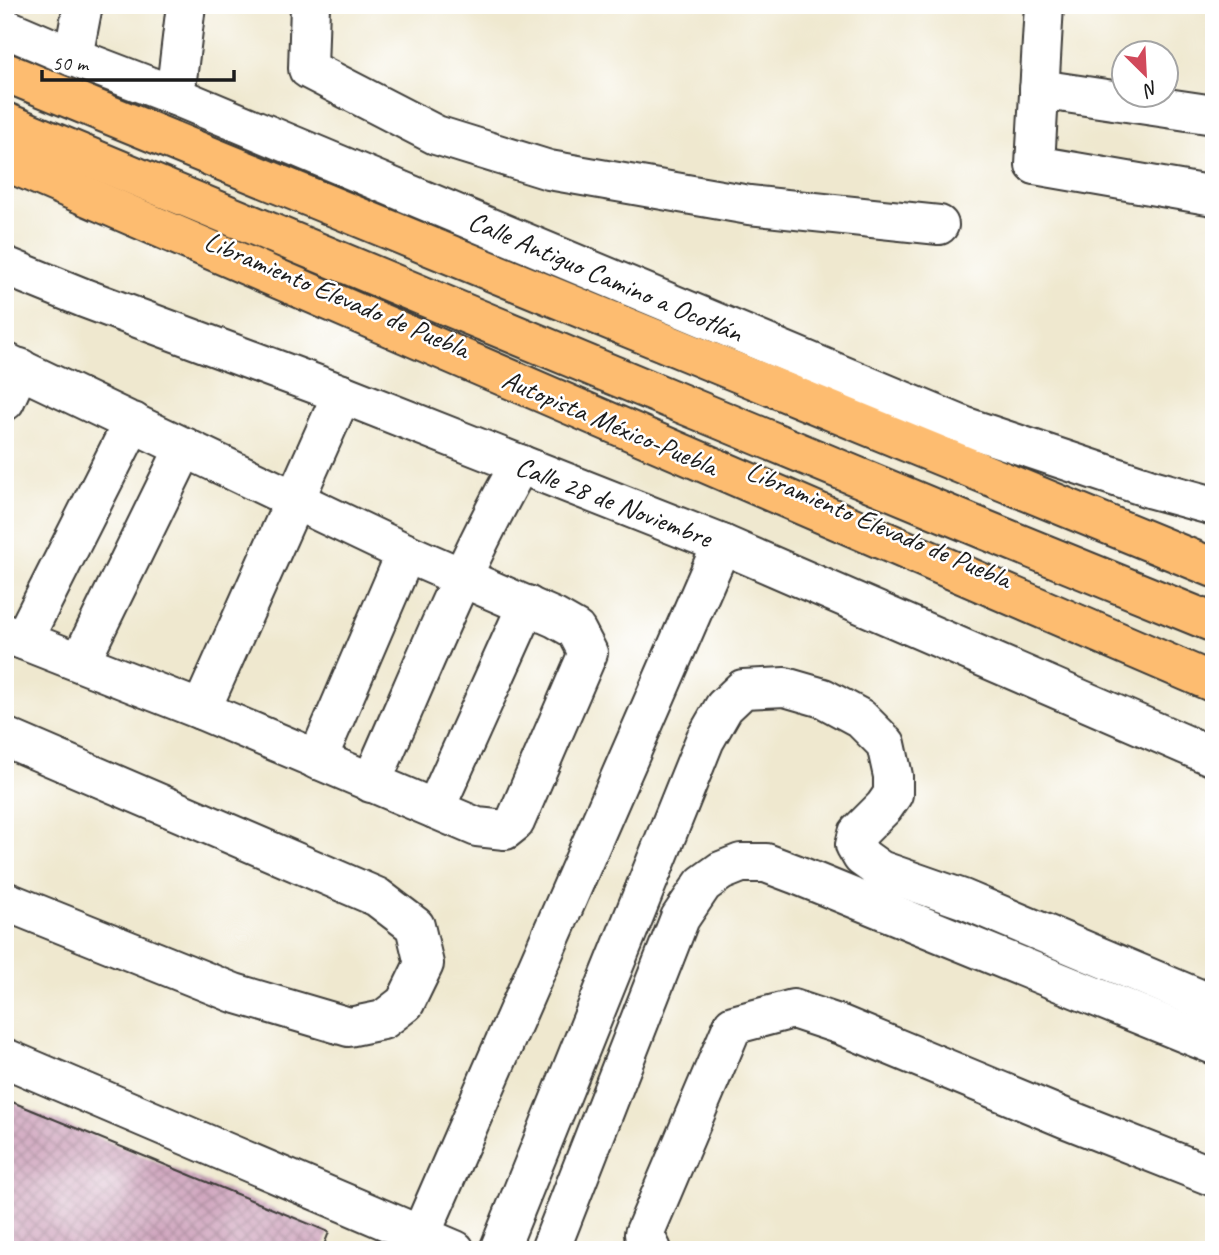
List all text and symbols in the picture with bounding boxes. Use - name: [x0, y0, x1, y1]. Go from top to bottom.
- scale bar: [42, 38, 234, 82]
- north arrow: [1110, 38, 1180, 108]
- text: 50 m: [52, 50, 90, 76]
- text: N: [1138, 75, 1162, 103]
- street label: Calle Antiguo Camino a Ocotlán: [463, 203, 749, 351]
- street label: Libramiento Elevado de Puebla: [199, 223, 477, 367]
- street label: Autopista México-Puebla: [497, 361, 725, 485]
- street label: Calle 28 de Noviembre: [511, 448, 718, 556]
- street label: Libramiento Elevado de Puebla: [741, 453, 1019, 597]

